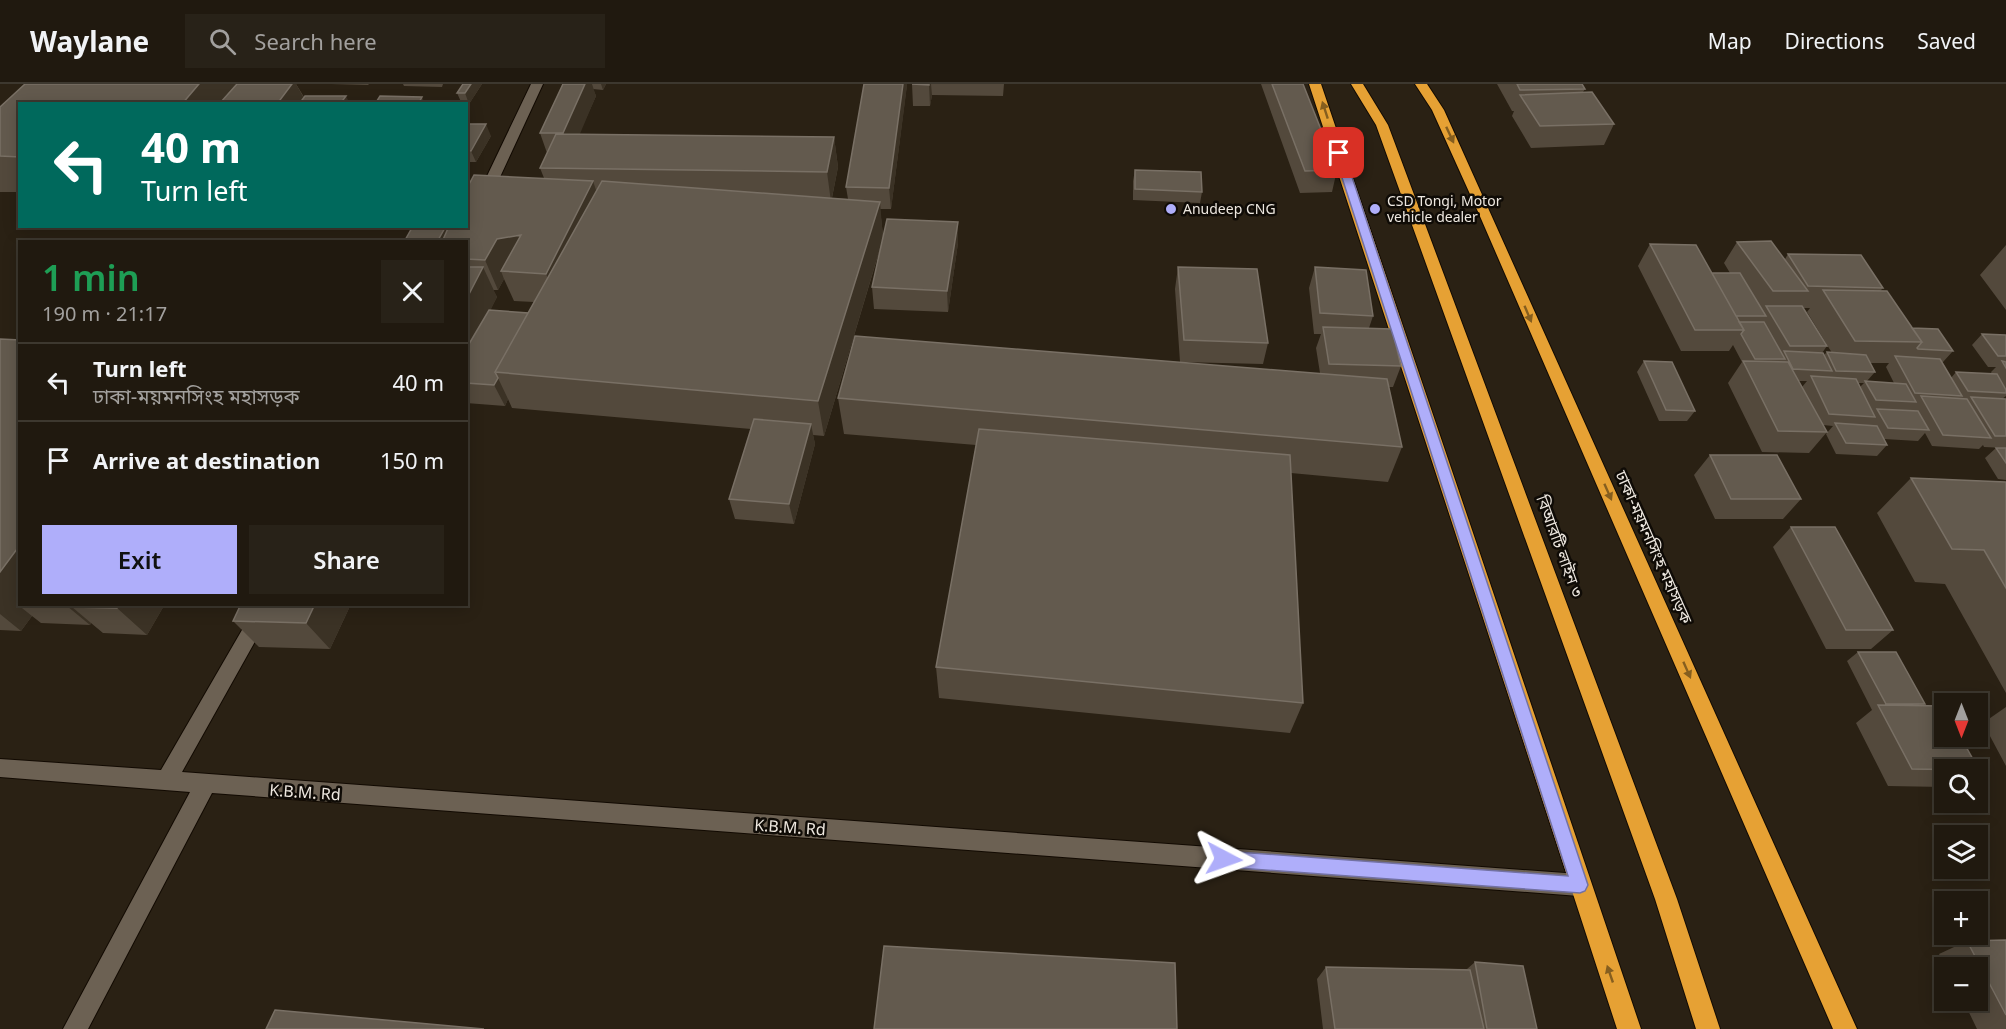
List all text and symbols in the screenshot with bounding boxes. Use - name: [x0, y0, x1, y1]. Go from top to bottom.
- search box: [185, 14, 605, 68]
- text: Waylane: [30, 22, 149, 60]
- icon: search: [206, 25, 239, 58]
- text: Search here: [254, 26, 377, 56]
- text: Map: [1708, 27, 1752, 55]
- text: Directions: [1785, 27, 1884, 55]
- text: Saved: [1917, 27, 1976, 55]
- one-way arrow: [1320, 101, 1329, 119]
- text: 40 m: [141, 118, 241, 175]
- icon: left: [42, 126, 120, 204]
- one-way arrow: [1445, 126, 1455, 144]
- pin: [1313, 127, 1364, 178]
- icon: arrive: [1322, 136, 1355, 169]
- text: Turn left: [141, 172, 247, 209]
- place label: CSD Tongi, Motor vehicle dealer: [1387, 191, 1502, 226]
- place label: Anudeep CNG: [1183, 199, 1276, 218]
- marker: Anudeep CNG: [1164, 202, 1178, 216]
- marker: CSD Tongi, Motor vehicle dealer: [1368, 202, 1382, 216]
- text: 1 min: [42, 253, 140, 302]
- button: close: [381, 260, 444, 323]
- text: 190 m · 21:17: [42, 300, 167, 327]
- one-way arrow: [1523, 305, 1533, 323]
- text: Turn left: [93, 353, 187, 383]
- icon: left: [42, 366, 75, 399]
- text: 40 m: [393, 367, 444, 397]
- text: ঢাকা-ময়মনসিংহ মহাসড়ক: [93, 383, 300, 410]
- icon: arrive: [42, 444, 75, 477]
- text: Arrive at destination: [93, 445, 320, 475]
- text: 150 m: [380, 445, 444, 475]
- street label: ঢাকা-ময়মনসিংহ মহাসড়ক: [1610, 466, 1698, 628]
- one-way arrow: [1603, 483, 1612, 500]
- street label: বিআরটি লাইন ৩: [1531, 491, 1589, 600]
- button: Exit: [42, 525, 237, 594]
- button: Share: [249, 525, 444, 594]
- one-way arrow: [1683, 661, 1692, 678]
- north arrow: [1934, 693, 1988, 747]
- map controls: [1934, 693, 1988, 1011]
- button: search: [1934, 759, 1988, 813]
- street label: K.B.M. Rd: [269, 779, 341, 805]
- street label: K.B.M. Rd: [754, 814, 826, 840]
- button: layers: [1934, 825, 1988, 879]
- position arrow: [1192, 827, 1256, 891]
- button: +: [1934, 891, 1988, 945]
- button: −: [1934, 957, 1988, 1011]
- one-way arrow: [1604, 965, 1614, 983]

